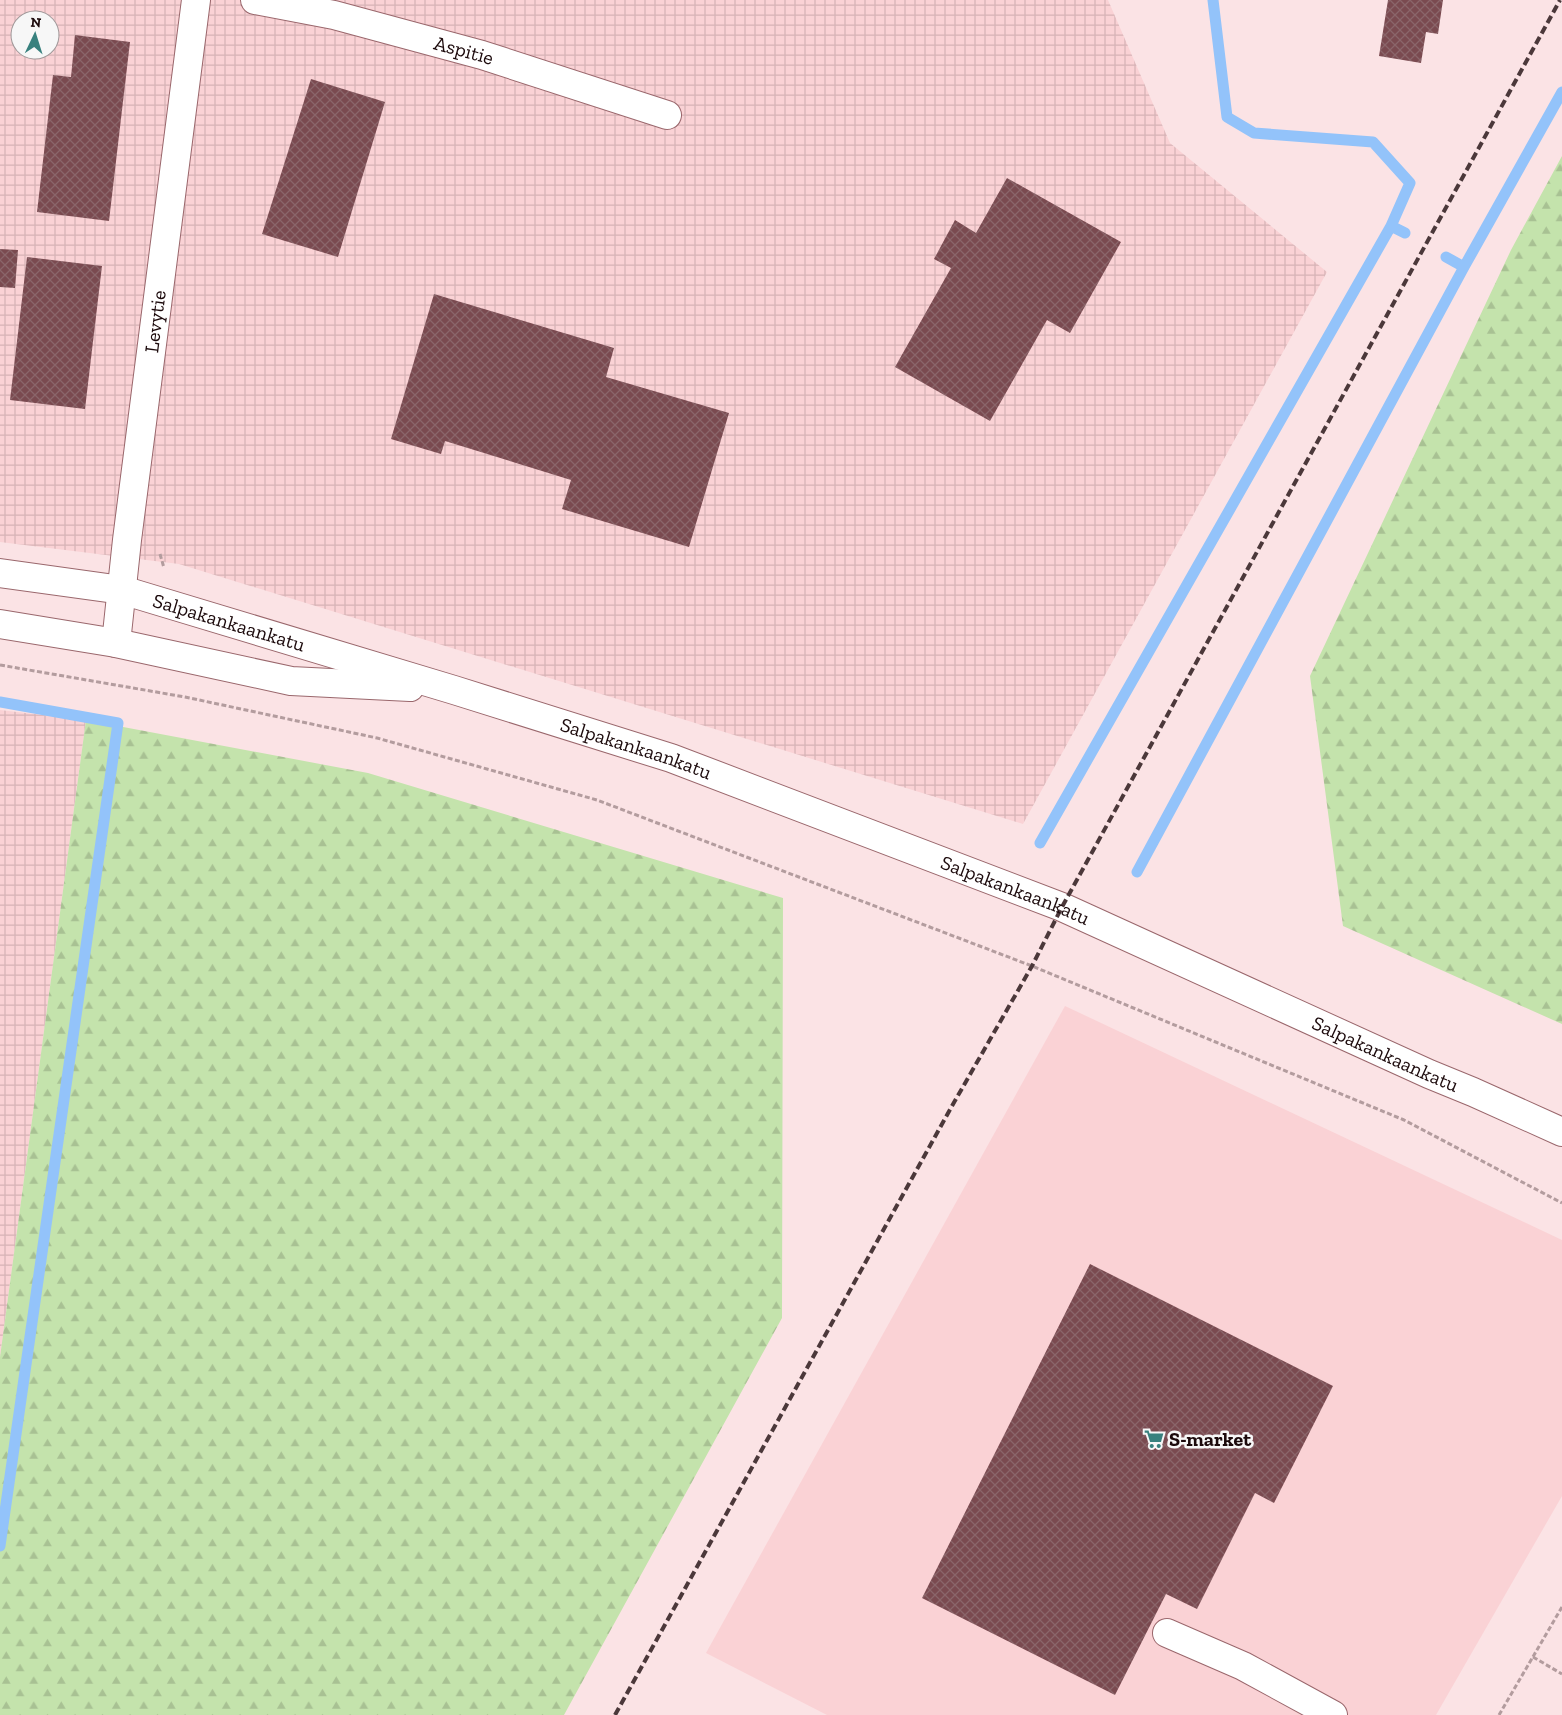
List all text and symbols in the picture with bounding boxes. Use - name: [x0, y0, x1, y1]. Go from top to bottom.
- north arrow: [10, 10, 60, 60]
- text: N: [30, 14, 42, 31]
- street label: Aspitie: [431, 31, 497, 70]
- street label: Levytie: [139, 289, 171, 354]
- street label: Salpakankaankatu: [150, 588, 308, 657]
- street label: Salpakankaankatu: [557, 712, 715, 784]
- street label: Salpakankaankatu: [937, 850, 1094, 930]
- street label: Salpakankaankatu: [1309, 1011, 1462, 1097]
- place label: S-market: [1169, 1427, 1252, 1451]
- supermarket icon: S-market: [1143, 1428, 1165, 1450]

